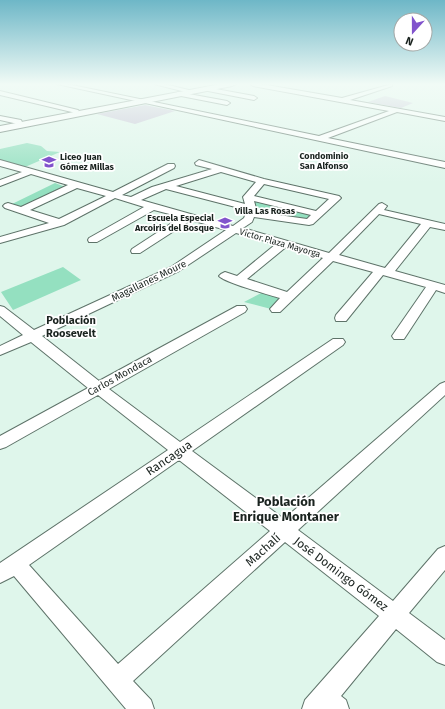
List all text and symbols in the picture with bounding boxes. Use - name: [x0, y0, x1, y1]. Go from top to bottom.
- north arrow: [393, 12, 433, 52]
- text: N: [404, 33, 415, 48]
- district label: Condominio San Alfonso: [299, 151, 349, 171]
- place label: Liceo Juan Gómez Millas: [60, 152, 115, 172]
- school or university icon: Liceo Juan Gómez Millas: [41, 154, 57, 170]
- district label: Villa Las Rosas: [234, 206, 296, 216]
- place label: Escuela Especial Arcoiris del Bosque: [134, 213, 214, 233]
- school or university icon: Escuela Especial Arcoiris del Bosque: [217, 215, 233, 231]
- street label: Víctor Plaza Mayorga: [238, 227, 322, 259]
- street label: Magallanes Moure: [110, 258, 188, 304]
- district label: Población Roosevelt: [46, 314, 97, 340]
- street label: Carlos Mondaca: [86, 353, 154, 399]
- street label: Rancagua: [143, 438, 195, 478]
- district label: Población Enrique Montaner: [233, 494, 340, 524]
- street label: Machalí: [243, 530, 284, 569]
- street label: José Domingo Gómez: [291, 534, 391, 614]

